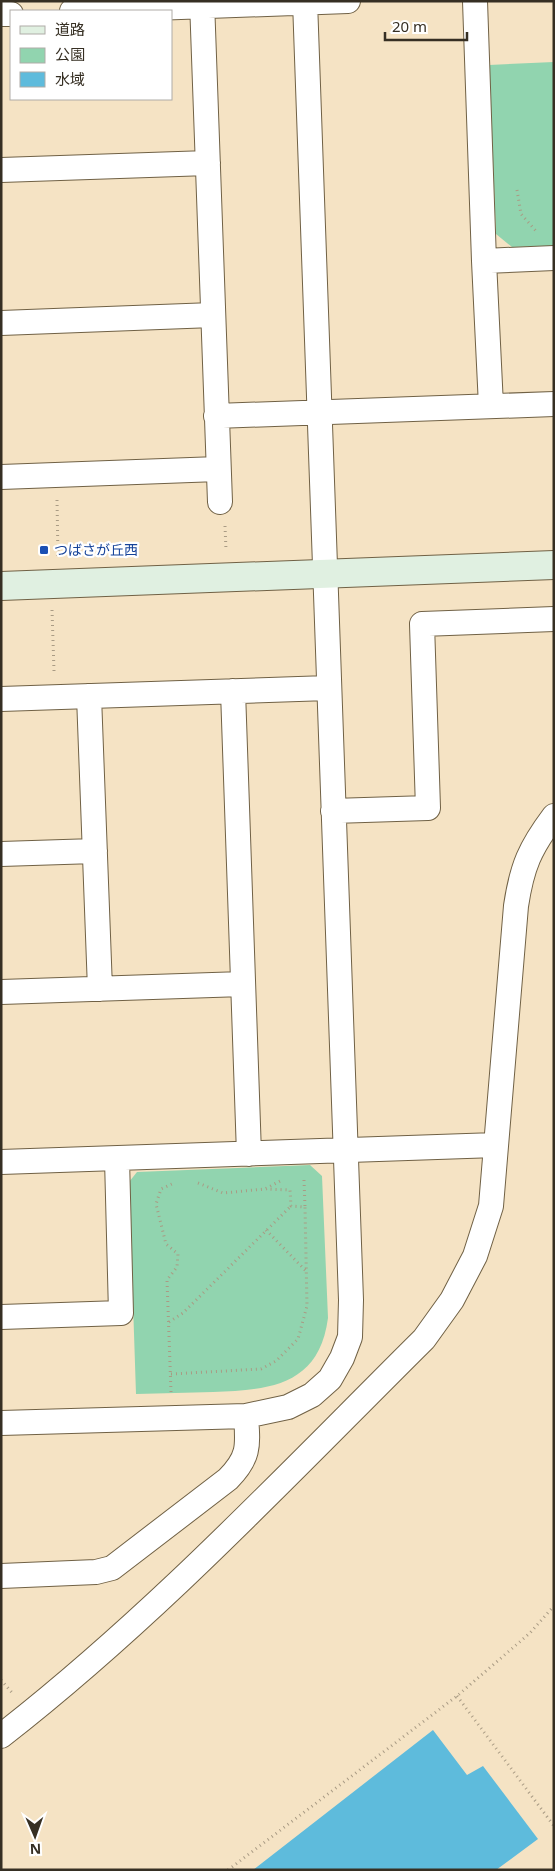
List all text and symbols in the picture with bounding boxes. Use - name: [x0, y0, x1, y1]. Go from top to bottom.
- legend: [10, 10, 172, 100]
- scale bar: [385, 10, 468, 42]
- text: 20 m: [392, 16, 427, 36]
- text: 道路: [55, 19, 85, 39]
- text: 公園: [55, 44, 85, 64]
- text: 水域: [55, 69, 85, 89]
- place label: つばさが丘西: [54, 540, 138, 559]
- marker: つばさが丘西: [38, 544, 50, 556]
- north arrow: [10, 1811, 60, 1861]
- text: N: [29, 1840, 41, 1859]

